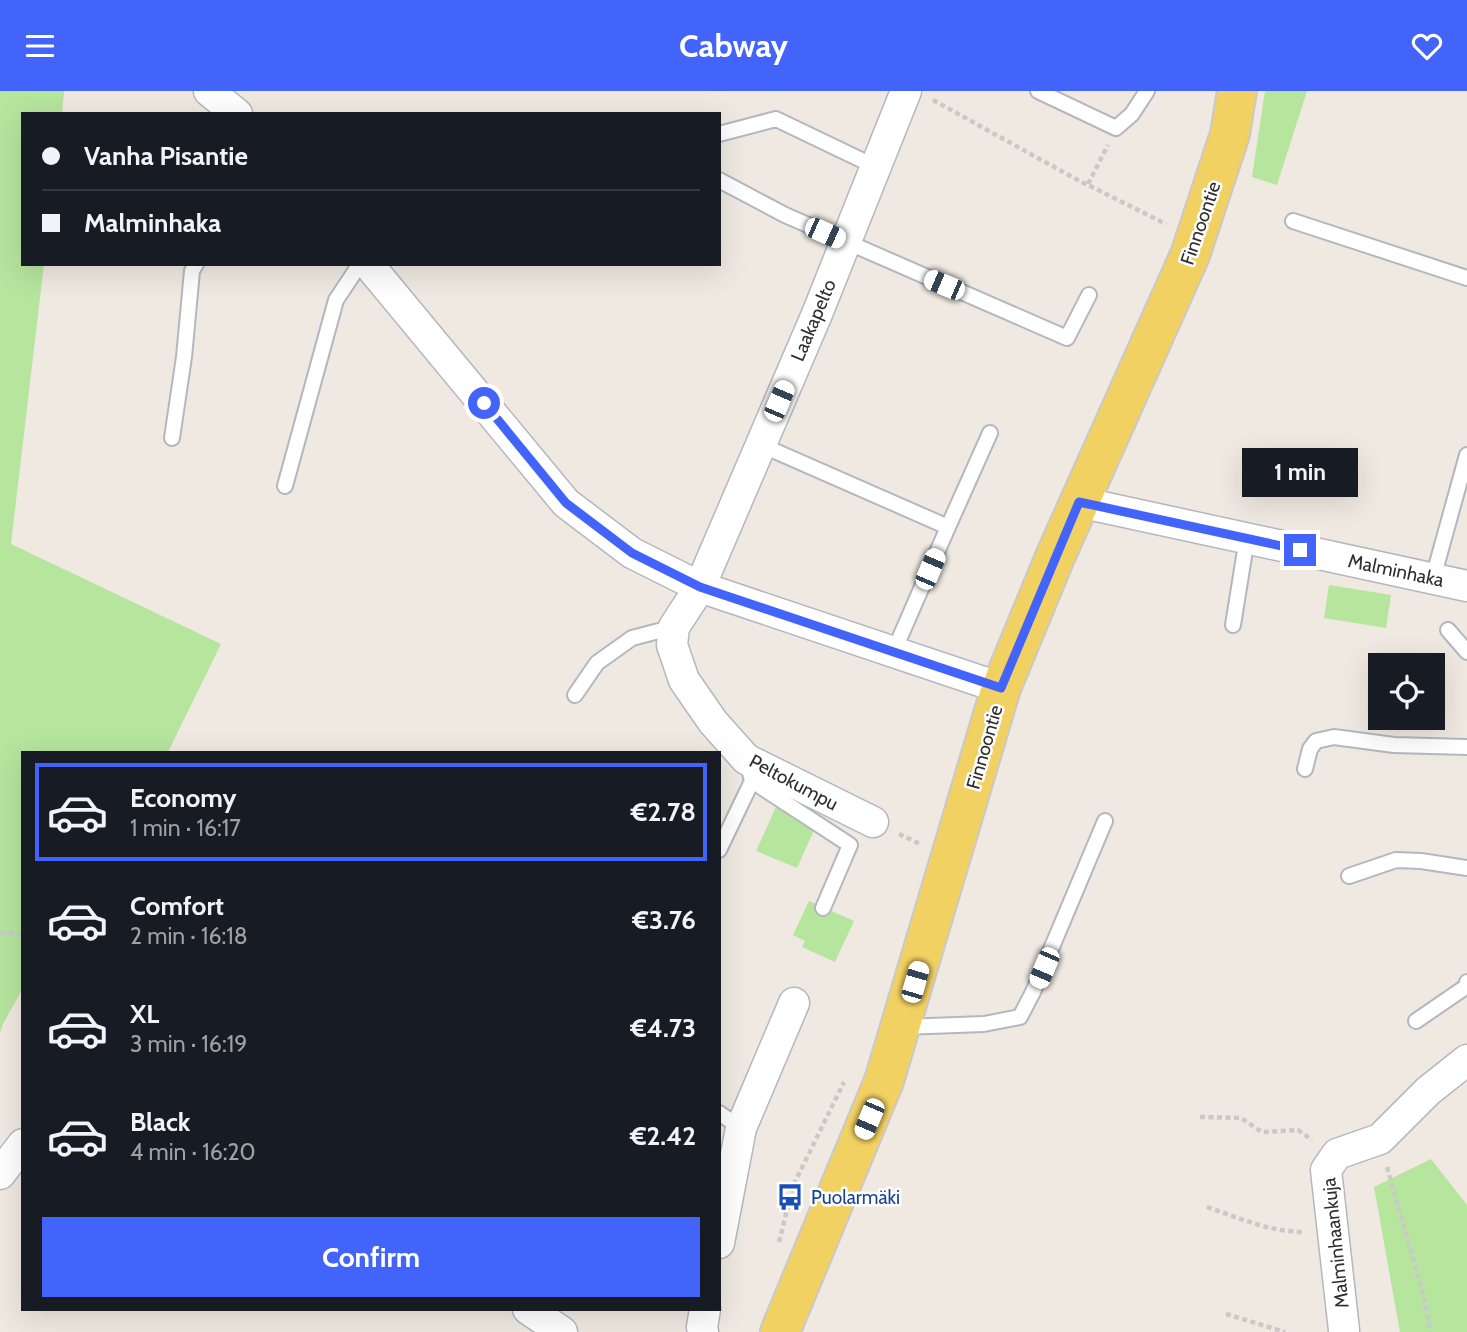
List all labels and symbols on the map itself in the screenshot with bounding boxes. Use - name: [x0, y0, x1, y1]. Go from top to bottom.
- street label: Finnoontie: [1176, 178, 1226, 268]
- car: [802, 215, 849, 251]
- car: [921, 267, 968, 303]
- street label: Laakapelto: [786, 276, 841, 365]
- car: [762, 378, 797, 424]
- route start: [468, 387, 500, 419]
- callout: 1 min: [1242, 449, 1358, 497]
- route end: [1284, 534, 1316, 566]
- car: [913, 546, 948, 592]
- street label: Malminhaka: [1346, 549, 1446, 592]
- street label: Finnoontie: [961, 702, 1008, 792]
- street label: Peltokumpu: [745, 749, 842, 815]
- car: [1027, 945, 1062, 991]
- car: [900, 959, 931, 1005]
- car: [852, 1096, 887, 1142]
- street label: Malminhaankuja: [1317, 1177, 1354, 1309]
- bus stop icon: Puolarmäki: [775, 1182, 805, 1212]
- place label: Puolarmäki: [811, 1186, 900, 1209]

